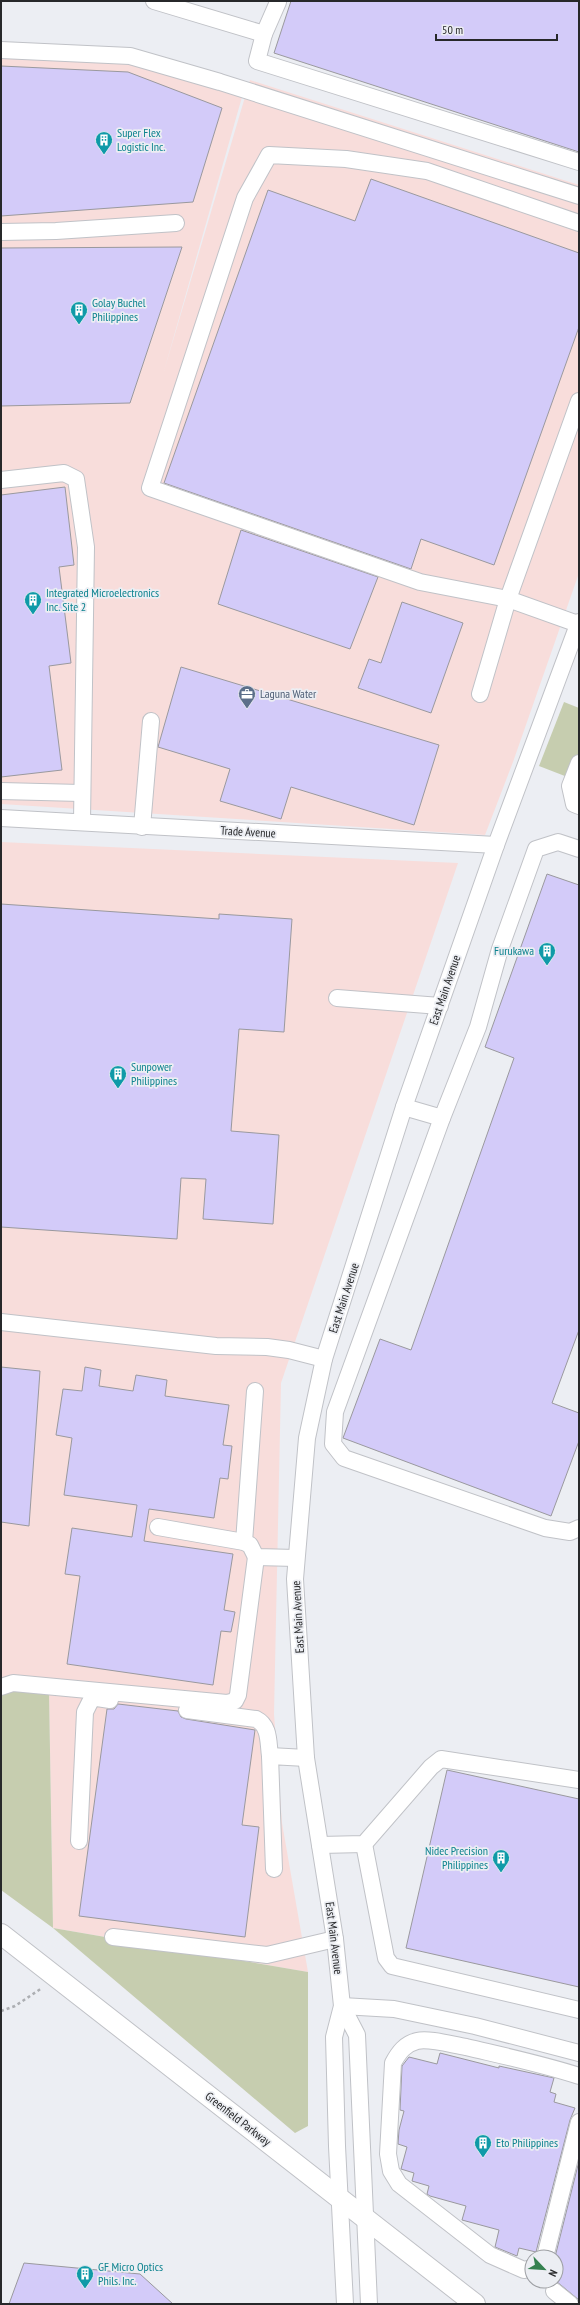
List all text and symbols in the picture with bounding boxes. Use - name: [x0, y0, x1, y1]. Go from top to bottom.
- scale bar: [436, 16, 557, 42]
- text: 50 m: [442, 22, 463, 37]
- place label: Super Flex Logistic Inc.: [117, 125, 165, 154]
- building icon: Super Flex Logistic Inc.: [94, 130, 114, 155]
- place label: Golay Buchel Philippines: [92, 295, 146, 324]
- building icon: Golay Buchel Philippines: [69, 300, 89, 325]
- place label: Integrated Microelectronics Inc. Site 2: [46, 585, 159, 614]
- building icon: Integrated Microelectronics Inc. Site 2: [23, 590, 43, 615]
- office icon: Laguna Water: [237, 684, 257, 709]
- place label: Laguna Water: [260, 686, 317, 701]
- street label: Trade Avenue: [220, 823, 276, 840]
- building icon: Furukawa: [537, 941, 557, 966]
- place label: Furukawa: [494, 943, 534, 958]
- street label: East Main Avenue: [426, 953, 463, 1027]
- place label: Sunpower Philippines: [131, 1059, 177, 1088]
- building icon: Sunpower Philippines: [108, 1064, 128, 1089]
- street label: East Main Avenue: [325, 1261, 362, 1335]
- street label: East Main Avenue: [288, 1580, 307, 1654]
- place label: Nidec Precision Philippines: [425, 1843, 488, 1872]
- building icon: Nidec Precision Philippines: [491, 1848, 511, 1873]
- street label: East Main Avenue: [323, 1901, 346, 1975]
- street label: Greenfield Parkway: [202, 2088, 275, 2149]
- building icon: Eto Philippines: [473, 2133, 493, 2158]
- place label: Eto Philippines: [496, 2135, 558, 2150]
- north arrow: [524, 2249, 564, 2289]
- place label: GF Micro Optics Phils. Inc.: [98, 2259, 163, 2288]
- building icon: GF Micro Optics Phils. Inc.: [75, 2264, 95, 2289]
- text: N: [545, 2268, 561, 2279]

